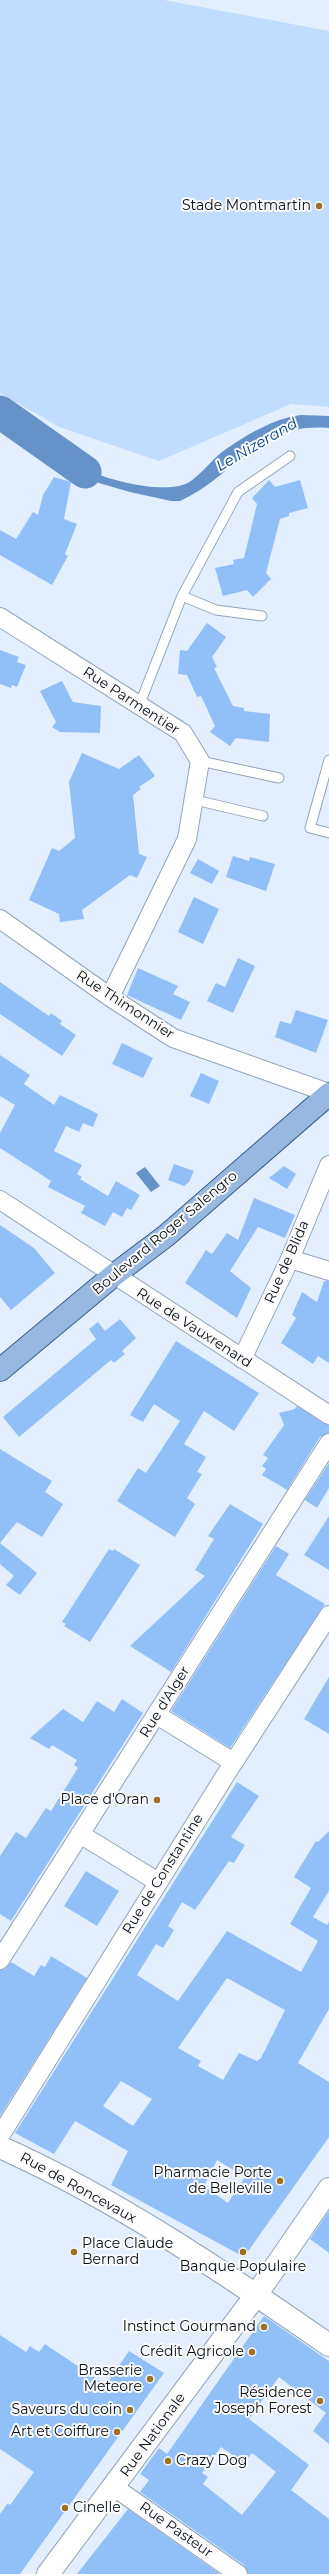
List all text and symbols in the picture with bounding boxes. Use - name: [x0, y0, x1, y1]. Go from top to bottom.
- place label: Stade Montmartin: [182, 198, 311, 214]
- marker: Stade Montmartin: [314, 201, 324, 211]
- water label: Le Nizerand: [213, 414, 301, 476]
- street label: Rue Parmentier: [80, 664, 182, 738]
- street label: Rue Thimonnier: [73, 967, 177, 1043]
- street label: Boulevard Roger Salengro: [89, 1168, 241, 1298]
- street label: Rue de Blida: [261, 1218, 313, 1306]
- street label: Rue de Vauxrenard: [133, 1284, 255, 1372]
- street label: Rue d'Alger: [136, 1663, 194, 1741]
- place label: Place d'Oran: [60, 1792, 149, 1808]
- marker: Place d'Oran: [152, 1795, 162, 1805]
- street label: Rue de Constantine: [119, 1811, 207, 1937]
- street label: Rue de Roncevaux: [17, 2149, 139, 2227]
- place label: Pharmacie Porte de Belleville: [154, 2165, 272, 2198]
- marker: Pharmacie Porte de Belleville: [275, 2176, 285, 2186]
- place label: Place Claude Bernard: [82, 2236, 173, 2268]
- marker: Place Claude Bernard: [69, 2247, 79, 2257]
- marker: Banque Populaire: [238, 2247, 248, 2257]
- place label: Banque Populaire: [180, 2259, 306, 2275]
- place label: Instinct Gourmand: [123, 2319, 256, 2335]
- marker: Instinct Gourmand: [259, 2322, 269, 2332]
- place label: Crédit Agricole: [140, 2344, 244, 2360]
- marker: Crédit Agricole: [247, 2347, 257, 2357]
- place label: Brasserie Meteore: [78, 2363, 142, 2396]
- marker: Brasserie Meteore: [145, 2374, 155, 2384]
- place label: Résidence Joseph Forest: [214, 2385, 312, 2418]
- street label: Rue Nationale: [117, 2390, 189, 2480]
- marker: Résidence Joseph Forest: [315, 2396, 325, 2406]
- place label: Saveurs du coin: [12, 2402, 122, 2418]
- marker: Saveurs du coin: [125, 2405, 135, 2415]
- place label: Art et Coiffure: [11, 2424, 109, 2440]
- marker: Art et Coiffure: [112, 2427, 122, 2437]
- place label: Crazy Dog: [176, 2453, 247, 2469]
- marker: Crazy Dog: [163, 2456, 173, 2466]
- street label: Rue Pasteur: [136, 2499, 216, 2561]
- place label: Cinelle: [73, 2500, 121, 2516]
- marker: Cinelle: [60, 2503, 70, 2513]

